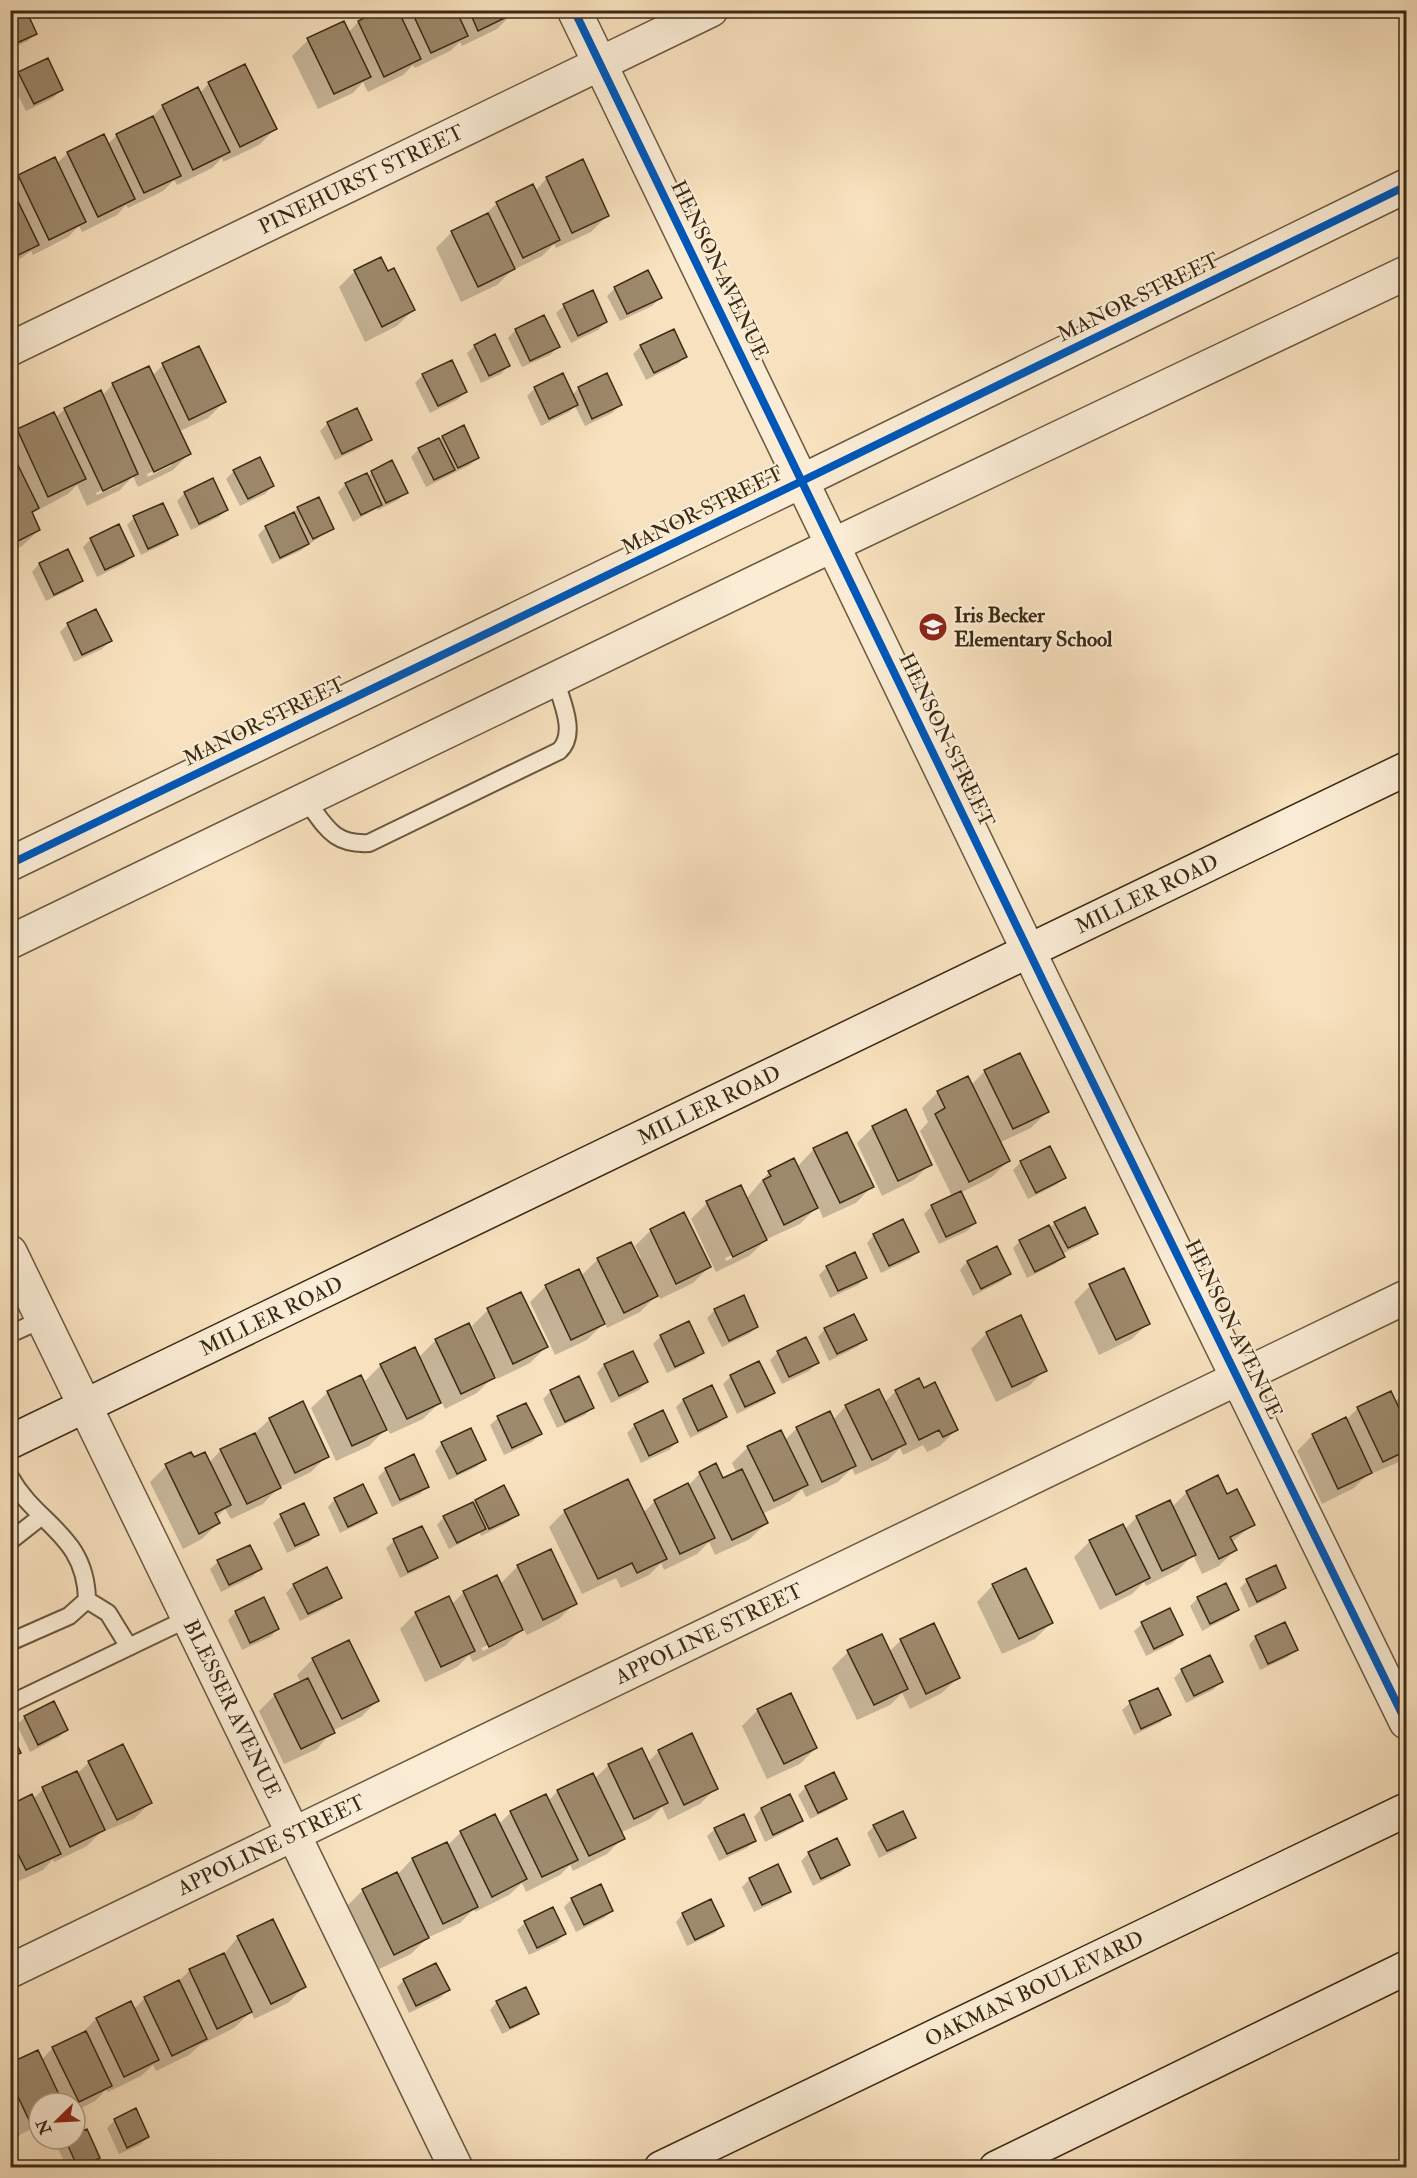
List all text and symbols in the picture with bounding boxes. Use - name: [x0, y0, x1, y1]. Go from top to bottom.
- street label: PINEHURST STREET: [254, 118, 469, 241]
- street label: HENSON AVENUE: [664, 176, 775, 364]
- street label: MANOR STREET: [1053, 246, 1224, 348]
- street label: MANOR STREET: [617, 459, 788, 561]
- place label: Iris Becker Elementary School: [954, 602, 1113, 653]
- school or university icon: Iris Becker Elementary School: [917, 611, 949, 643]
- street label: HENSON STREET: [893, 648, 1001, 832]
- street label: MANOR STREET: [179, 670, 350, 772]
- street label: MILLER ROAD: [1071, 848, 1223, 940]
- street label: MILLER ROAD: [633, 1059, 785, 1151]
- street label: HENSON AVENUE: [1178, 1235, 1289, 1423]
- street label: MILLER ROAD: [195, 1271, 347, 1362]
- street label: APPOLINE STREET: [610, 1577, 808, 1691]
- street label: BLESSER AVENUE: [177, 1615, 287, 1803]
- street label: APPOLINE STREET: [172, 1788, 370, 1903]
- street label: OAKMAN BOULEVARD: [921, 1925, 1148, 2053]
- north arrow: [27, 2091, 87, 2151]
- text: N: [32, 2115, 57, 2138]

